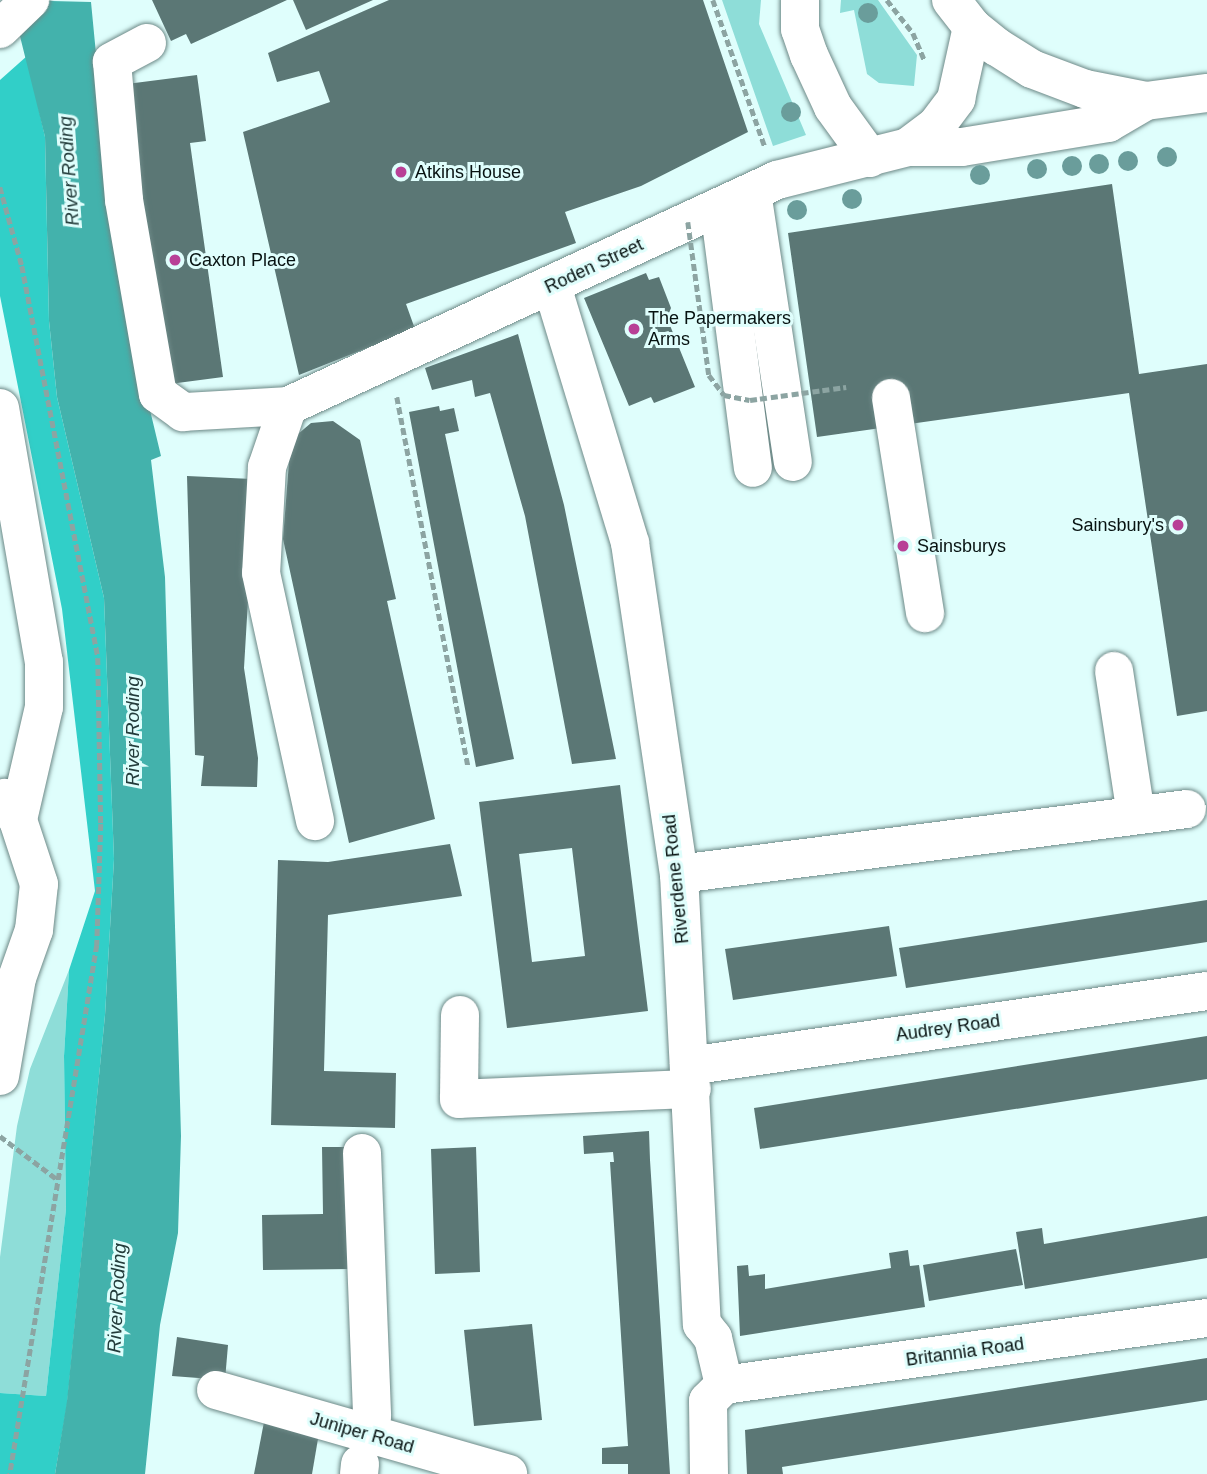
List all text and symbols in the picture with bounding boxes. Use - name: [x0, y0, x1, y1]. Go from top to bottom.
- water label: River Roding: [54, 115, 84, 227]
- place label: Atkins House: [415, 161, 521, 183]
- marker: Atkins House: [393, 164, 409, 180]
- street label: Roden Street: [541, 234, 647, 298]
- place label: Caxton Place: [189, 249, 296, 271]
- marker: Caxton Place: [167, 252, 183, 268]
- place label: The Papermakers Arms: [648, 308, 791, 350]
- marker: The Papermakers Arms: [626, 321, 642, 337]
- place label: Sainsbury's: [1072, 514, 1164, 536]
- marker: Sainsbury's: [1170, 517, 1186, 533]
- place label: Sainsburys: [917, 535, 1006, 557]
- marker: Sainsburys: [895, 538, 911, 554]
- water label: River Roding: [122, 676, 144, 786]
- street label: Riverdene Road: [658, 813, 694, 945]
- street label: Audrey Road: [894, 1010, 1002, 1046]
- water label: River Roding: [103, 1243, 131, 1353]
- street label: Britannia Road: [905, 1333, 1025, 1371]
- street label: Juniper Road: [308, 1408, 416, 1458]

